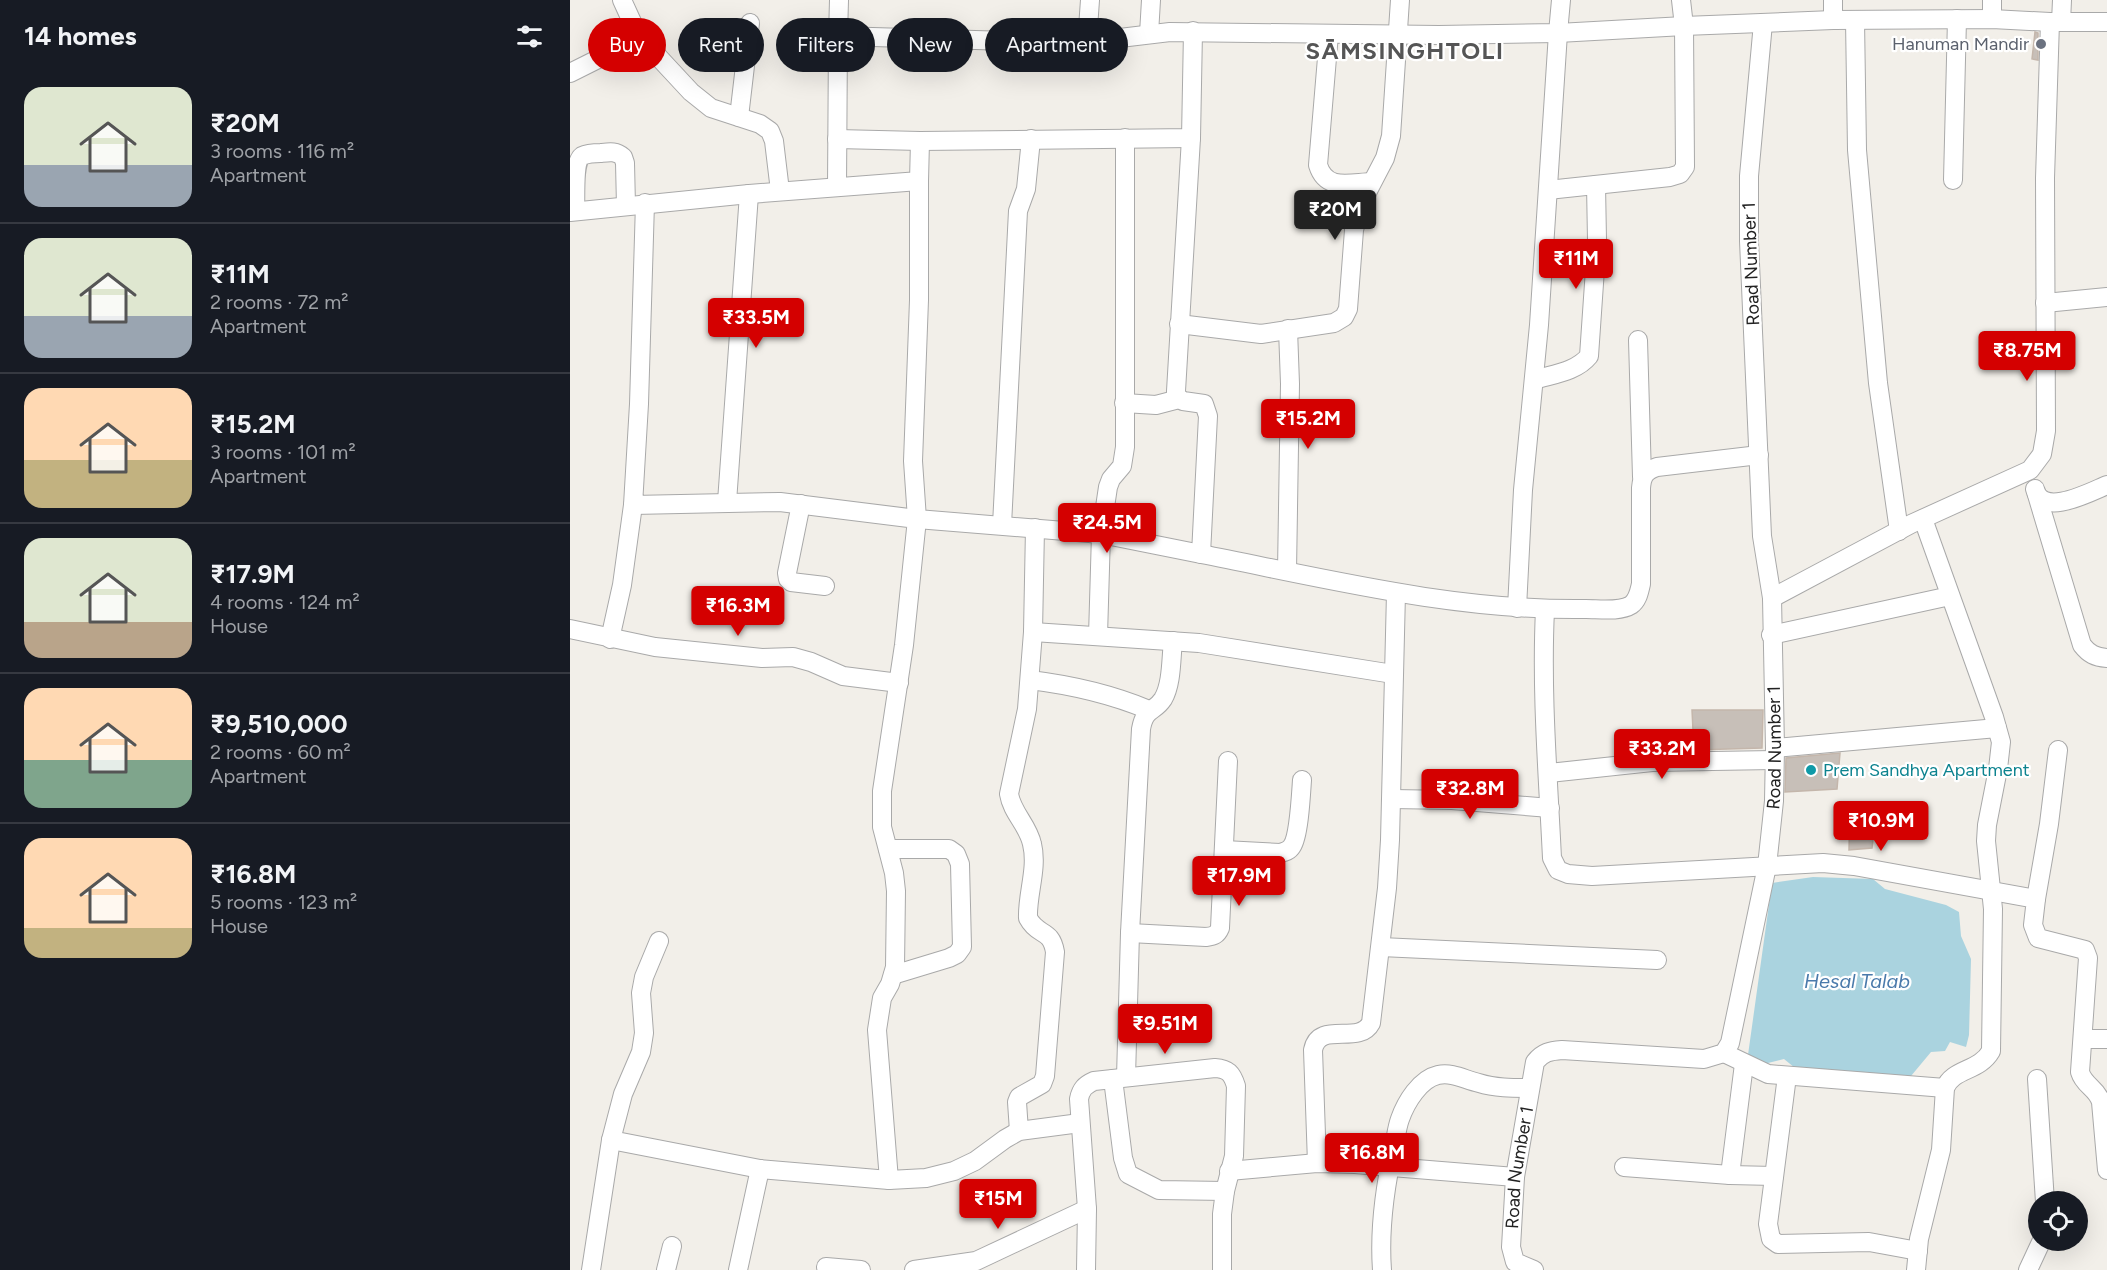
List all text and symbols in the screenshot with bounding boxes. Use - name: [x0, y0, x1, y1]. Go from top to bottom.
- chip: Buy: [588, 18, 666, 72]
- chip: Rent: [678, 18, 764, 72]
- chip: Filters: [776, 18, 875, 72]
- chip: New: [887, 18, 973, 72]
- chip: Apartment: [985, 18, 1128, 72]
- text: 14 homes: [24, 20, 137, 52]
- icon: filters: [513, 20, 546, 53]
- place label: Hanuman Mandir: [1892, 33, 2029, 55]
- district label: SĀMSINGHTOLI: [1306, 36, 1504, 65]
- marker: Hanuman Mandir: [2034, 37, 2048, 51]
- text: ₹20M: [210, 107, 280, 139]
- icon: home: [72, 111, 144, 183]
- text: 3 rooms · 116 m²: [210, 139, 354, 163]
- text: Apartment: [210, 163, 307, 187]
- pin: ₹20M: [1299, 190, 1371, 241]
- text: ₹20M: [1308, 197, 1362, 221]
- street label: Road Number 1: [1738, 202, 1764, 326]
- pin: ₹11M: [1540, 239, 1612, 290]
- text: ₹11M: [1553, 246, 1599, 270]
- text: ₹11M: [210, 258, 270, 290]
- icon: home: [72, 262, 144, 334]
- text: 2 rooms · 72 m²: [210, 290, 348, 314]
- pin: ₹33.5M: [707, 298, 805, 349]
- text: ₹33.5M: [722, 305, 790, 329]
- text: Apartment: [210, 314, 307, 338]
- pin: ₹8.75M: [1978, 331, 2076, 382]
- text: ₹8.75M: [1992, 338, 2062, 362]
- pin: ₹15.2M: [1259, 399, 1357, 450]
- text: ₹15.2M: [1275, 406, 1341, 430]
- text: ₹15.2M: [210, 408, 295, 440]
- icon: home: [72, 412, 144, 484]
- text: 3 rooms · 101 m²: [210, 440, 356, 464]
- text: Apartment: [210, 464, 307, 488]
- pin: ₹24.5M: [1058, 503, 1156, 554]
- text: ₹24.5M: [1072, 510, 1142, 534]
- text: ₹17.9M: [210, 558, 295, 590]
- icon: home: [72, 562, 144, 634]
- pin: ₹16.3M: [689, 586, 787, 637]
- text: 4 rooms · 124 m²: [210, 590, 360, 614]
- text: ₹16.3M: [705, 593, 771, 617]
- text: House: [210, 614, 268, 638]
- street label: Road Number 1: [1762, 686, 1786, 811]
- text: ₹9,510,000: [210, 708, 348, 740]
- icon: home: [72, 712, 144, 784]
- pin: ₹33.2M: [1613, 729, 1711, 780]
- text: ₹33.2M: [1628, 736, 1696, 760]
- text: 2 rooms · 60 m²: [210, 740, 351, 764]
- place label: Prem Sandhya Apartment: [1823, 759, 2030, 781]
- marker: Prem Sandhya Apartment: [1804, 763, 1818, 777]
- text: Apartment: [210, 764, 307, 788]
- pin: ₹32.8M: [1421, 769, 1519, 820]
- text: ₹32.8M: [1435, 776, 1505, 800]
- pin: ₹10.9M: [1832, 801, 1930, 852]
- text: ₹10.9M: [1847, 808, 1915, 832]
- pin: ₹17.9M: [1190, 856, 1288, 907]
- text: ₹16.8M: [210, 858, 296, 890]
- icon: home: [72, 862, 144, 934]
- text: ₹17.9M: [1206, 863, 1272, 887]
- text: 5 rooms · 123 m²: [210, 890, 357, 914]
- text: House: [210, 914, 268, 938]
- water label: Hesal Talab: [1804, 969, 1910, 993]
- pin: ₹9.51M: [1116, 1004, 1214, 1055]
- text: ₹9.51M: [1132, 1011, 1198, 1035]
- street label: Road Number 1: [1501, 1105, 1538, 1230]
- pin: ₹16.8M: [1323, 1133, 1421, 1184]
- text: ₹16.8M: [1339, 1140, 1405, 1164]
- pin: ₹15M: [962, 1179, 1034, 1230]
- text: ₹15M: [973, 1186, 1023, 1210]
- map controls: [2028, 1191, 2088, 1251]
- button: locate: [2028, 1191, 2088, 1251]

